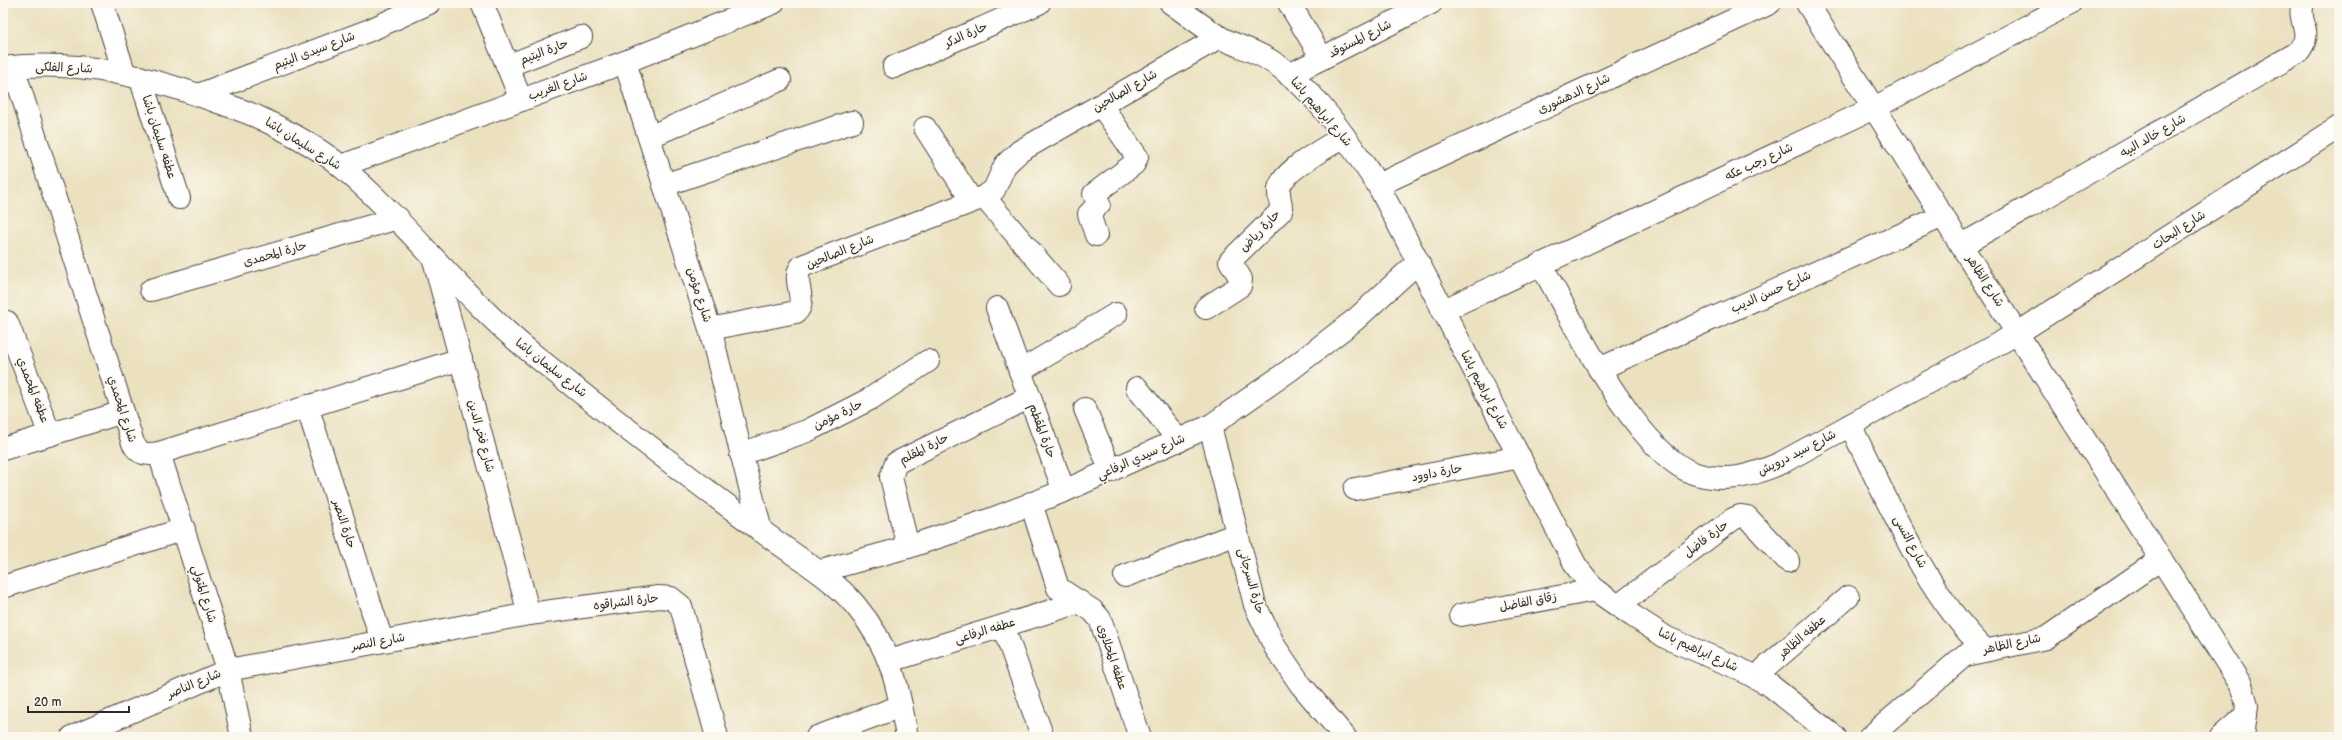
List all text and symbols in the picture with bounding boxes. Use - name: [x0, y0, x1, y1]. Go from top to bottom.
- street label: شارع المستوقد: [1326, 17, 1395, 62]
- street label: حارة الدكر: [941, 19, 990, 52]
- street label: شارع سيدى اليتيم: [271, 28, 357, 74]
- street label: حارة اليتيم: [518, 36, 571, 69]
- street label: شارع الفلكى: [35, 60, 93, 77]
- street label: شارع الصالحين: [1090, 67, 1160, 116]
- street label: شارع الغريب: [526, 68, 590, 105]
- street label: شارع الدهشورى: [1535, 71, 1613, 118]
- street label: شارع ابراهيم باشا: [1286, 74, 1355, 150]
- street label: عطفه سليمان باشا: [138, 93, 180, 181]
- street label: شارع خالد البيه: [2118, 111, 2189, 162]
- street label: شارع سليمان باشا: [262, 115, 344, 174]
- street label: شارع رجب عكه: [1723, 140, 1796, 185]
- street label: حارة رياض: [1236, 207, 1284, 255]
- street label: شارع البحات: [2149, 207, 2209, 254]
- street label: شارع الصالحين: [804, 232, 877, 273]
- street label: حارة المحمدى: [242, 238, 308, 270]
- street label: شارع الظاهر: [1961, 251, 2007, 310]
- street label: شارع مؤمن: [682, 266, 715, 325]
- street label: شارع حسن الديب: [1729, 268, 1814, 317]
- street label: شارع سليمان باشا: [512, 335, 590, 401]
- street label: شارع ابراهيم باشا: [1456, 348, 1511, 432]
- street label: عطفه المحمدي: [13, 355, 52, 425]
- street label: شارع المحمدي: [103, 374, 140, 445]
- street label: حارة مؤمن: [811, 397, 865, 433]
- street label: شارع فخر الدين: [463, 398, 498, 474]
- street label: حارة المقطم: [1024, 402, 1059, 461]
- street label: شارع سيد درويش: [1755, 427, 1839, 480]
- street label: حارة المقلم: [897, 430, 952, 469]
- street label: شارع سيدي الرفاعي: [1095, 431, 1189, 486]
- street label: حارة داوود: [1411, 461, 1463, 485]
- street label: حارة النصر: [329, 497, 359, 550]
- street label: شارع التسى: [1889, 513, 1930, 571]
- street label: حارة فاضل: [1681, 517, 1731, 561]
- street label: حارة السرجانى: [1234, 546, 1268, 616]
- street label: شارع المتولي: [185, 563, 220, 625]
- street label: زقاق الفاضل: [1498, 589, 1558, 615]
- street label: حارة الشراقوه: [593, 591, 659, 613]
- street label: عطفه الظاهر: [1774, 612, 1829, 663]
- street label: عطفه الرفاعى: [953, 615, 1017, 647]
- street label: عطفه المحلاوى: [1094, 622, 1130, 692]
- street label: شارع ابراهيم باشا: [1655, 625, 1740, 676]
- street label: شارع النصر: [349, 630, 406, 655]
- street label: شارع الظاهر: [1981, 631, 2042, 659]
- street label: شارع الناصر: [164, 666, 224, 703]
- scale bar: [28, 688, 129, 714]
- text: 20 m: [34, 695, 61, 710]

